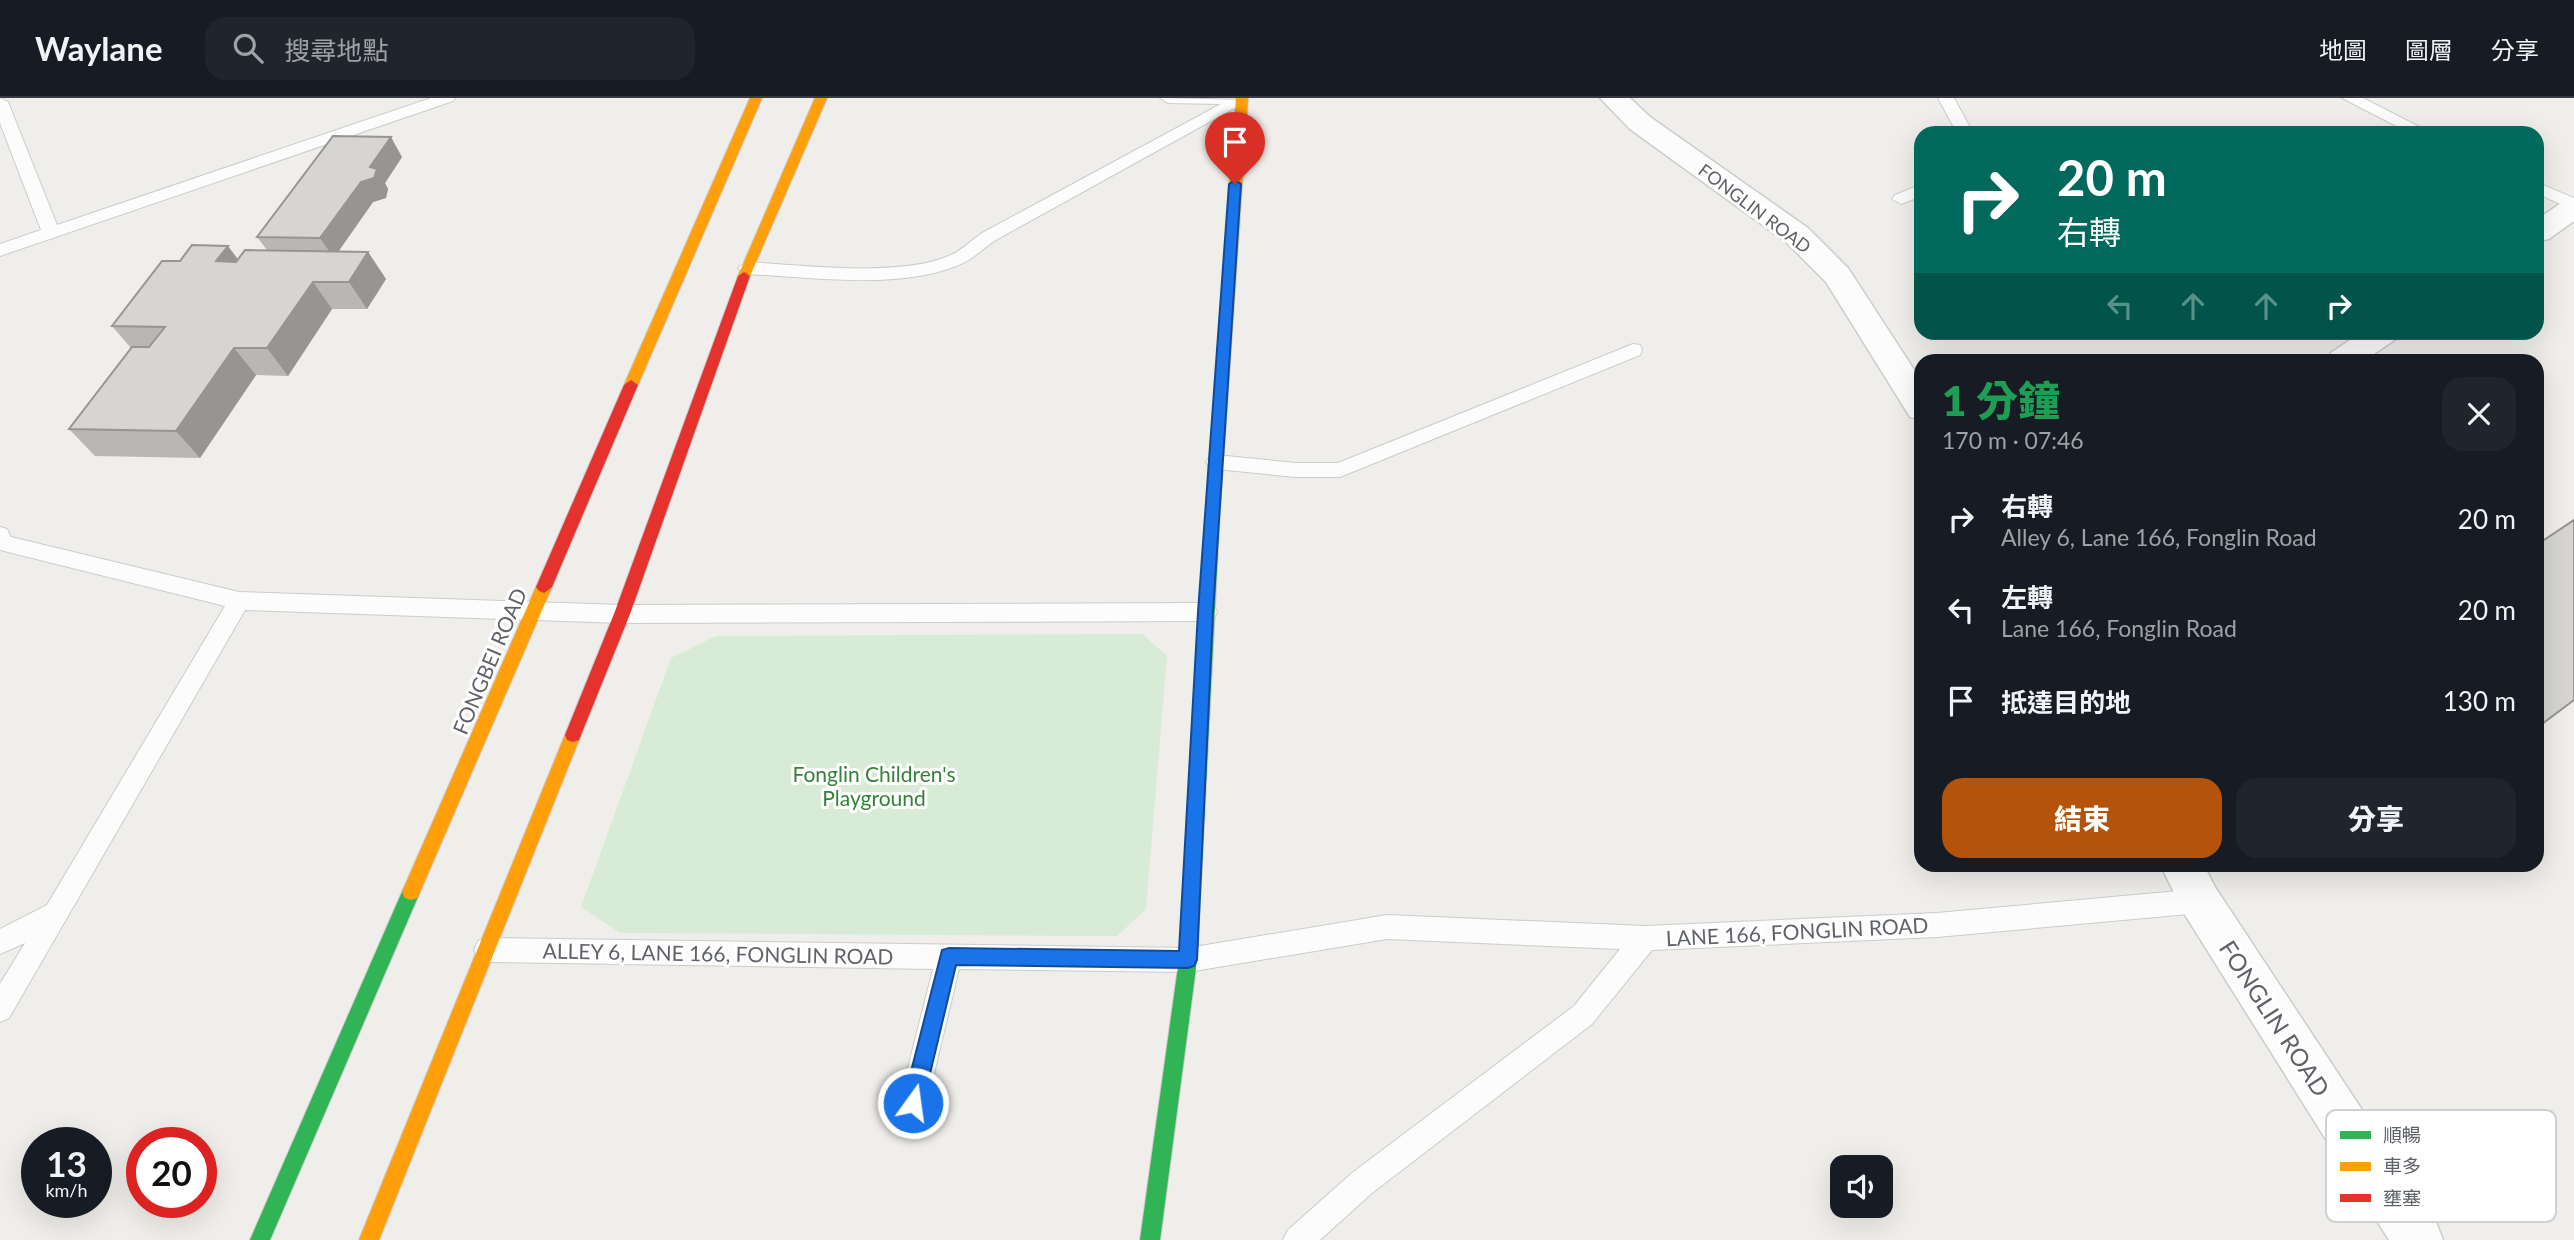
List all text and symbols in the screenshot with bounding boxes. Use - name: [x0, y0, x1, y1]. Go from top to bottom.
- search box: [205, 17, 695, 80]
- text: Waylane: [35, 28, 163, 68]
- icon: search: [229, 29, 267, 67]
- text: 搜尋地點: [285, 34, 389, 66]
- text: 地圖: [2319, 35, 2367, 64]
- text: 圖層: [2405, 35, 2453, 64]
- text: 分享: [2491, 35, 2539, 64]
- pin: [1205, 112, 1265, 184]
- icon: arrive: [1216, 123, 1254, 161]
- text: 20 m: [2057, 148, 2167, 206]
- icon: right: [1942, 154, 2033, 245]
- street label: FONGLIN ROAD: [1694, 159, 1816, 257]
- text: 右轉: [2057, 212, 2121, 251]
- icon: left: [2101, 287, 2139, 325]
- icon: ahead: [2174, 287, 2212, 325]
- icon: ahead: [2247, 287, 2285, 325]
- icon: right: [2320, 287, 2358, 325]
- text: 1 分鐘: [1942, 375, 2060, 425]
- button: close: [2442, 377, 2516, 451]
- text: 170 m · 07:46: [1942, 426, 2084, 454]
- text: 右轉: [2001, 490, 2053, 522]
- icon: right: [1942, 500, 1980, 538]
- text: 20 m: [2458, 503, 2516, 535]
- text: Alley 6, Lane 166, Fonglin Road: [2001, 523, 2317, 551]
- text: 左轉: [2001, 581, 2053, 613]
- street label: FONGBEI ROAD: [447, 584, 531, 738]
- icon: left: [1942, 591, 1980, 629]
- text: 20 m: [2458, 594, 2516, 626]
- text: Lane 166, Fonglin Road: [2001, 614, 2237, 642]
- icon: arrive: [1942, 682, 1980, 720]
- text: 130 m: [2443, 685, 2516, 717]
- text: 抵達目的地: [2001, 686, 2131, 718]
- park label: Fonglin Children's Playground: [792, 761, 956, 810]
- button: 結束: [1942, 778, 2222, 858]
- button: 分享: [2236, 778, 2516, 858]
- street label: LANE 166, FONGLIN ROAD: [1665, 912, 1929, 950]
- street label: FONGLIN ROAD: [2214, 935, 2336, 1101]
- street label: ALLEY 6, LANE 166, FONGLIN ROAD: [542, 937, 894, 969]
- position arrow: [876, 1066, 950, 1140]
- legend: [2326, 1110, 2556, 1222]
- text: 順暢: [2383, 1123, 2421, 1146]
- speed limit sign: 20: [126, 1127, 217, 1218]
- text: 13: [46, 1142, 87, 1184]
- text: 車多: [2383, 1154, 2421, 1177]
- map controls: [1830, 1155, 1893, 1218]
- button: sound: [1830, 1155, 1893, 1218]
- text: km/h: [45, 1179, 88, 1201]
- text: 壅塞: [2383, 1186, 2421, 1209]

